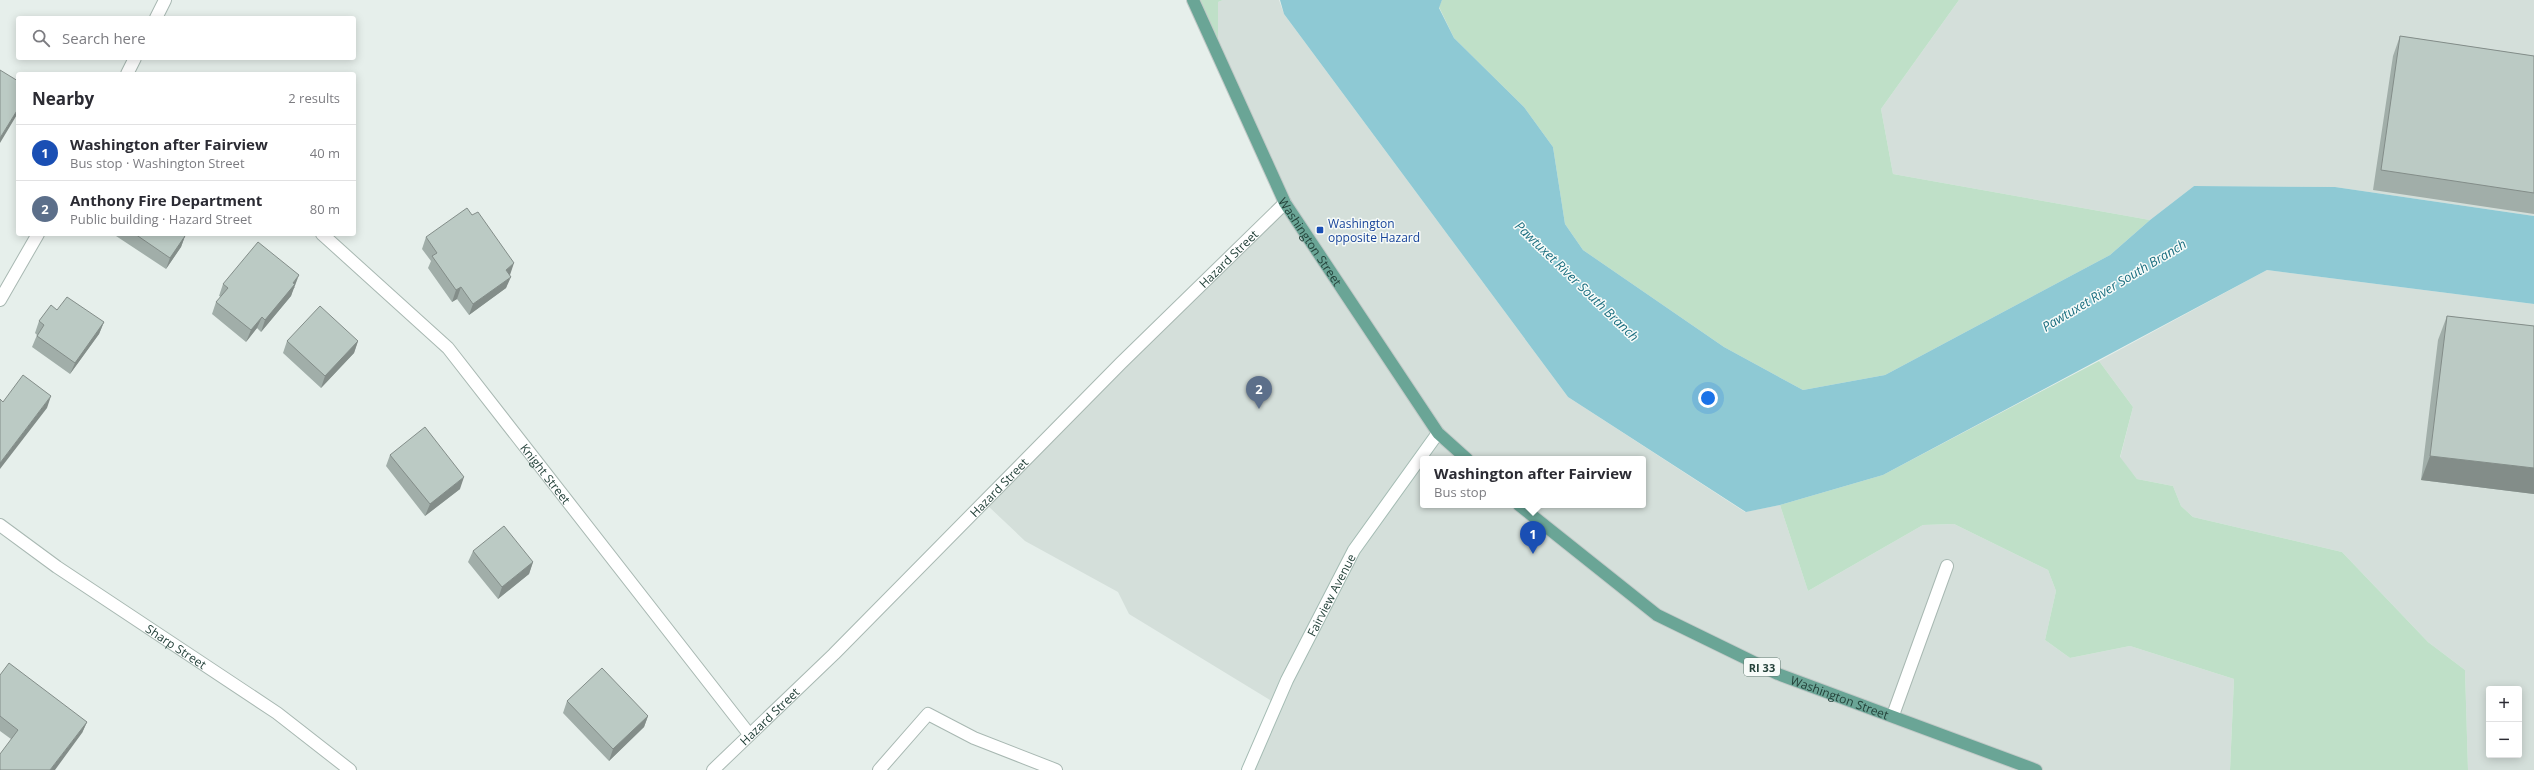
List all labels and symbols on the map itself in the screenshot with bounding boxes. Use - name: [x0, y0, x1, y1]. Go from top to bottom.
- street label: Washington Street: [1275, 194, 1346, 289]
- place label: Washington opposite Hazard: [1328, 215, 1420, 246]
- water label: Pawtuxet River South Branch: [1511, 217, 1643, 345]
- marker: Washington opposite Hazard: [1315, 225, 1325, 235]
- street label: Hazard Street: [1195, 226, 1262, 291]
- water label: Pawtuxet River South Branch: [2038, 235, 2190, 335]
- pin: 2: [1246, 376, 1272, 409]
- your location: [1698, 388, 1718, 408]
- street label: Knight Street: [517, 440, 575, 507]
- street label: Hazard Street: [966, 454, 1032, 520]
- pin: 1: [1520, 521, 1546, 554]
- street label: Fairview Avenue: [1303, 550, 1359, 639]
- street label: Sharp Street: [143, 620, 210, 672]
- road number: RI 33: [1744, 658, 1780, 676]
- street label: Washington Street: [1788, 671, 1891, 723]
- street label: Hazard Street: [736, 683, 803, 749]

